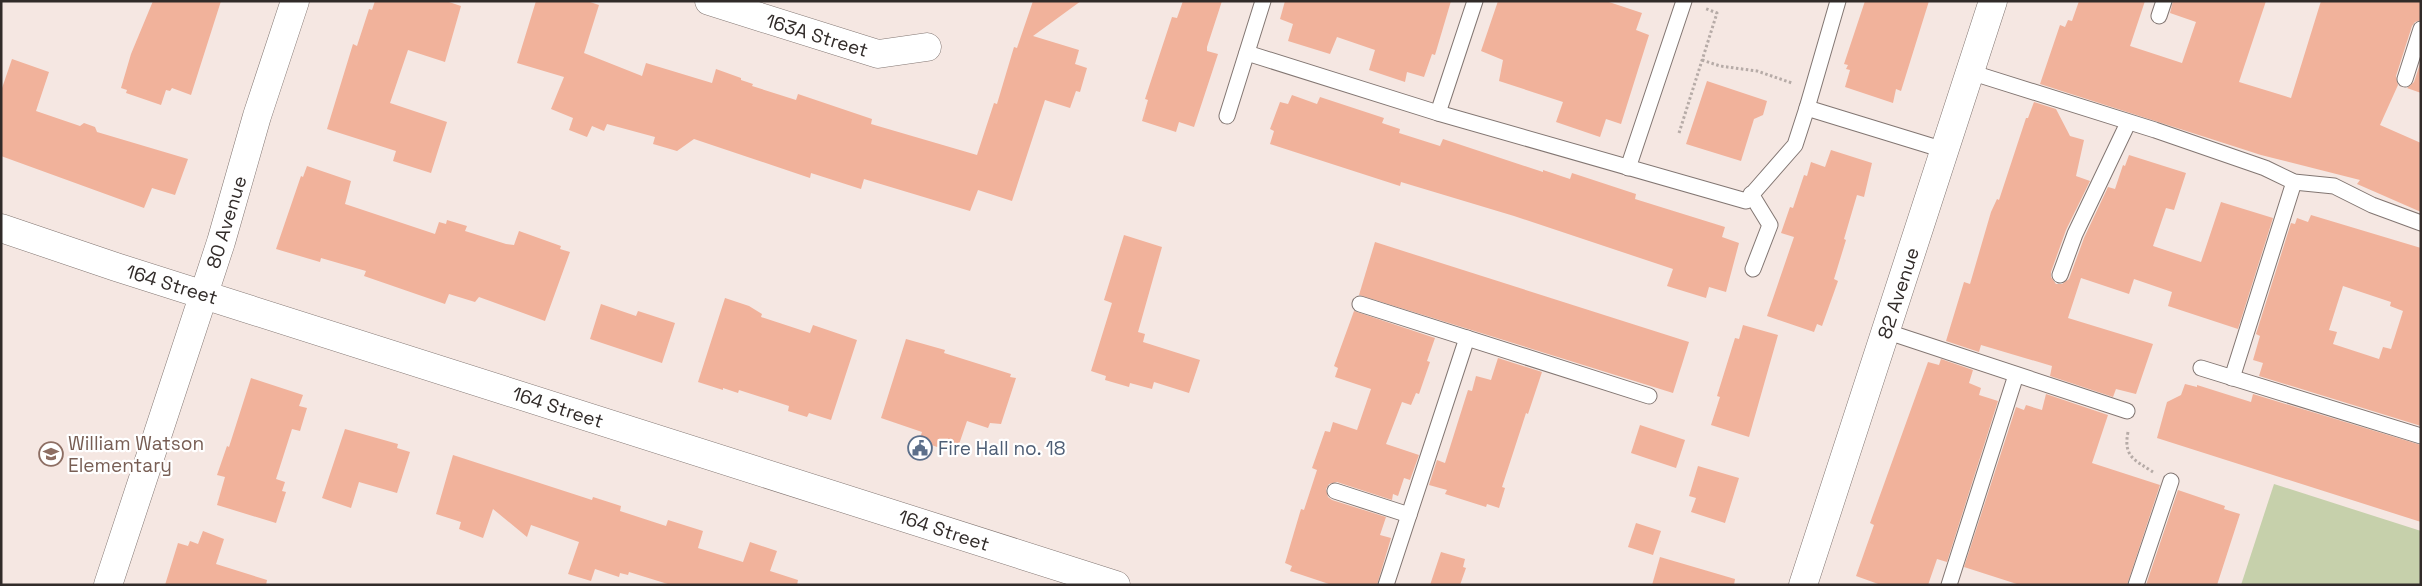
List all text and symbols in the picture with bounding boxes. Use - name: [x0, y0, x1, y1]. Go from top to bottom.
- street label: 163A Street: [763, 8, 871, 63]
- street label: 80 Avenue: [201, 173, 252, 272]
- street label: 82 Avenue: [1872, 244, 1925, 342]
- street label: 164 Street: [123, 259, 221, 310]
- street label: 164 Street: [509, 381, 607, 434]
- place label: William Watson Elementary: [68, 431, 204, 478]
- public building icon: Fire Hall no. 18: [907, 435, 933, 461]
- place label: Fire Hall no. 18: [938, 436, 1066, 461]
- school or university icon: William Watson Elementary: [38, 441, 64, 467]
- street label: 164 Street: [895, 504, 993, 557]

